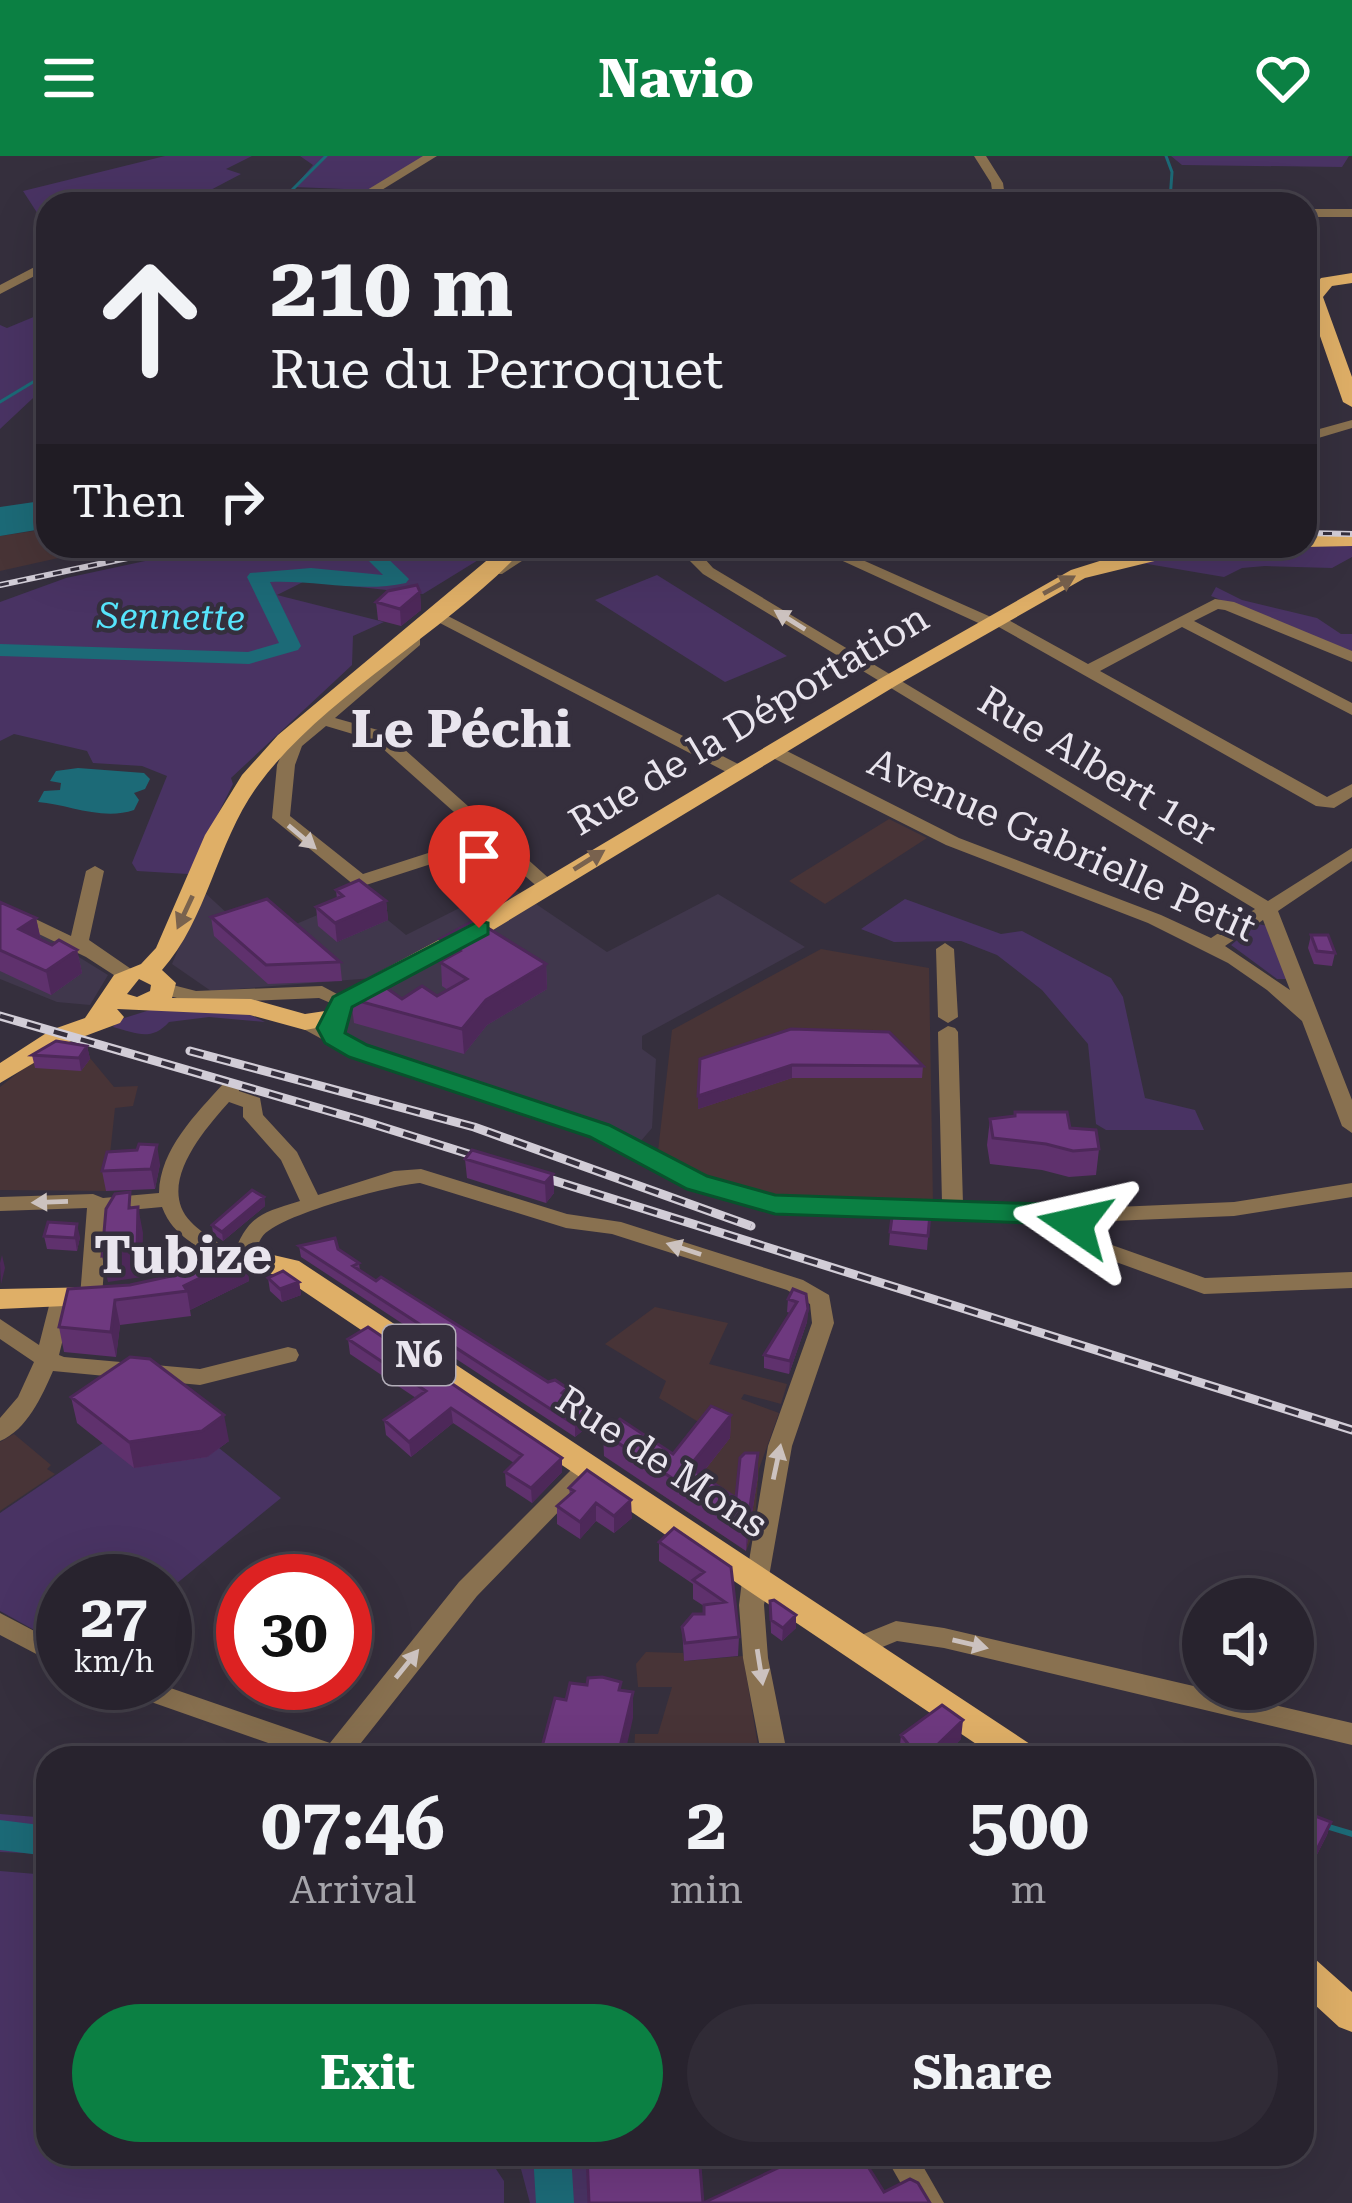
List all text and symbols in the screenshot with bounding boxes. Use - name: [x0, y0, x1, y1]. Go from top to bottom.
- icon: menu: [36, 45, 102, 111]
- icon: heart: [1250, 45, 1316, 111]
- text: Navio: [598, 47, 754, 110]
- text: 210 m: [270, 238, 513, 336]
- icon: ahead: [72, 240, 228, 396]
- text: Rue du Perroquet: [270, 338, 723, 401]
- icon: right: [209, 468, 275, 534]
- text: Then: [72, 475, 185, 528]
- one-way arrow: [1042, 575, 1076, 596]
- water label: Sennette: [96, 595, 245, 639]
- street label: Rue de la Déportation: [561, 595, 937, 845]
- one-way arrow: [773, 610, 807, 631]
- street label: Rue Albert 1er: [970, 677, 1224, 855]
- district label: Le Péchi: [351, 700, 571, 759]
- street label: Avenue Gabrielle Petit: [861, 739, 1263, 951]
- pin: [428, 805, 530, 928]
- one-way arrow: [287, 823, 317, 849]
- icon: arrive: [446, 823, 512, 889]
- one-way arrow: [572, 850, 605, 872]
- one-way arrow: [175, 895, 195, 930]
- position arrow: [1012, 1161, 1138, 1287]
- one-way arrow: [30, 1193, 68, 1212]
- district label: Tubize: [94, 1226, 272, 1285]
- one-way arrow: [665, 1239, 702, 1258]
- road number: N6: [383, 1325, 455, 1385]
- street label: Rue de Mons: [548, 1377, 776, 1547]
- one-way arrow: [768, 1442, 787, 1480]
- speed limit sign: 30: [216, 1554, 372, 1710]
- map controls: [1182, 1578, 1314, 1710]
- button: sound: [1182, 1578, 1314, 1710]
- text: 27: [80, 1581, 148, 1652]
- one-way arrow: [952, 1635, 990, 1654]
- text: km/h: [74, 1644, 154, 1679]
- one-way arrow: [394, 1648, 419, 1679]
- one-way arrow: [751, 1649, 770, 1686]
- text: 07:46: [261, 1782, 445, 1867]
- text: 2: [686, 1782, 727, 1867]
- text: 500: [968, 1782, 1089, 1867]
- text: Arrival: [290, 1867, 416, 1913]
- text: min: [670, 1867, 743, 1913]
- text: m: [1011, 1867, 1046, 1913]
- button: Exit: [72, 2004, 663, 2142]
- button: Share: [687, 2004, 1278, 2142]

